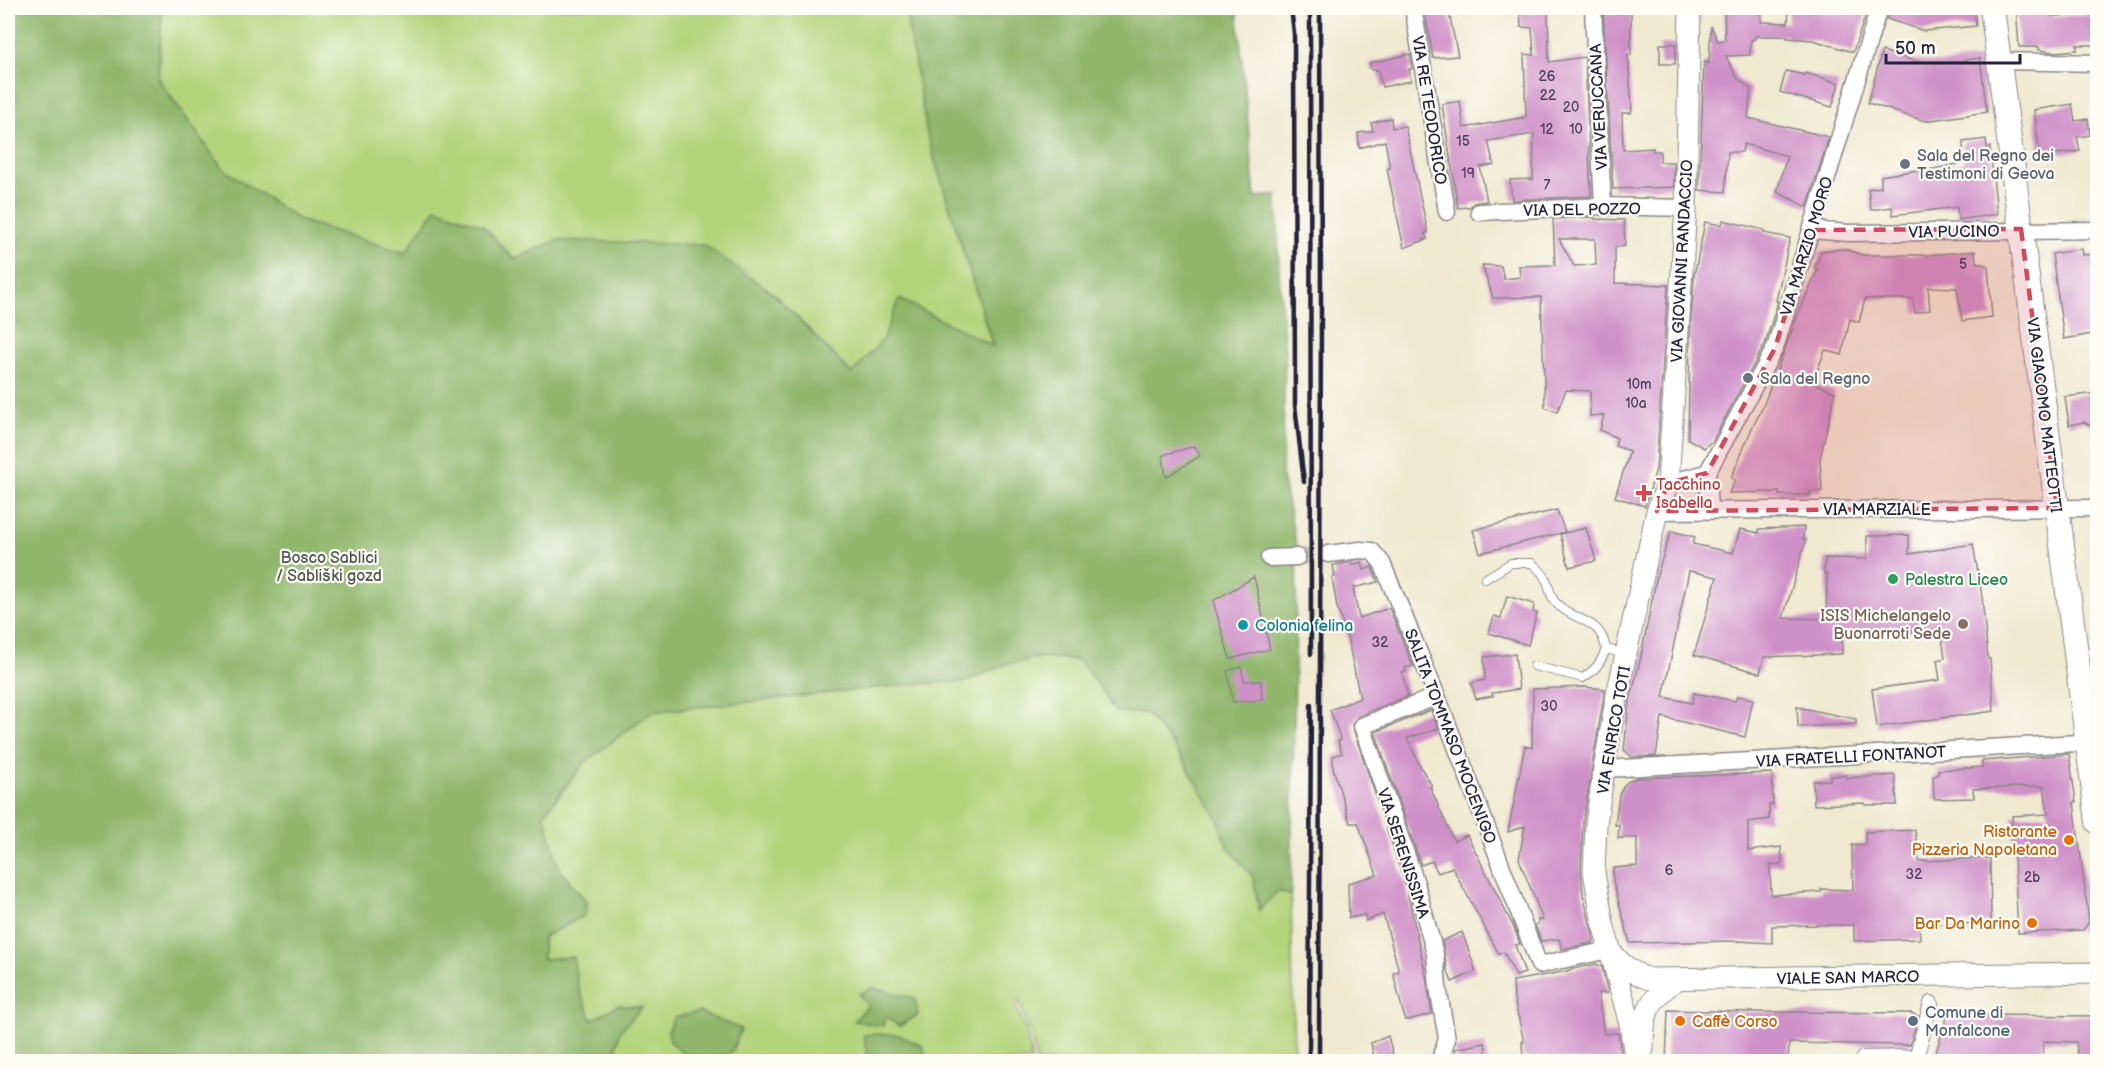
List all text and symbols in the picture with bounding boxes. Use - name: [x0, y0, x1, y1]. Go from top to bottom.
- scale bar: [1886, 27, 2020, 65]
- street label: VIA RE TEODORICO: [1407, 34, 1450, 186]
- text: 50 m: [1895, 38, 1936, 59]
- street label: VIA VERUCCANA: [1587, 43, 1612, 170]
- house number: 26: [1539, 68, 1556, 85]
- house number: 22: [1540, 87, 1557, 104]
- house number: 20: [1563, 99, 1579, 116]
- house number: 12: [1540, 121, 1555, 138]
- house number: 10: [1569, 121, 1583, 138]
- house number: 15: [1456, 133, 1470, 150]
- place label: Sala del Regno dei Testimoni di Geova: [1917, 147, 2055, 184]
- marker: Sala del Regno dei Testimoni di Geova: [1898, 157, 1912, 171]
- street label: VIA GIOVANNI RANDACCIO: [1668, 159, 1697, 363]
- house number: 19: [1461, 165, 1475, 182]
- street label: VIA MARZIO MORO: [1777, 174, 1838, 318]
- house number: 7: [1544, 177, 1551, 194]
- street label: VIA DEL POZZO: [1523, 200, 1641, 221]
- street label: VIA PUCINO: [1908, 222, 2000, 243]
- house number: 5: [1959, 256, 1967, 273]
- street label: VIA GIACOMO MATTEOTTI: [2022, 317, 2065, 514]
- place label: Sala del Regno: [1760, 370, 1870, 389]
- marker: Sala del Regno: [1741, 371, 1755, 385]
- house number: 10m: [1626, 376, 1652, 393]
- house number: 10a: [1625, 395, 1647, 412]
- place label: Tacchino Isabella: [1656, 476, 1721, 513]
- marker: Tacchino Isabella: [1637, 486, 1651, 500]
- street label: VIA MARZIALE: [1823, 501, 1931, 520]
- park label: Bosco Sablici / Sabliški gozd: [276, 549, 382, 586]
- place label: Palestra Liceo: [1905, 571, 2008, 590]
- marker: Palestra Liceo: [1886, 572, 1900, 586]
- place label: ISIS Michelangelo Buonarroti Sede: [1820, 607, 1952, 644]
- place label: Colonia felina: [1255, 617, 1353, 636]
- marker: ISIS Michelangelo Buonarroti Sede: [1956, 617, 1970, 631]
- marker: Colonia felina: [1236, 618, 1250, 632]
- street label: SALITA TOMMASO MOCENIGO: [1400, 626, 1499, 847]
- house number: 32: [1372, 634, 1389, 651]
- street label: VIA ENRICO TOTI: [1594, 665, 1635, 796]
- house number: 30: [1541, 698, 1557, 715]
- street label: VIA FRATELLI FONTANOT: [1756, 743, 1947, 772]
- street label: VIA SERENISSIMA: [1373, 786, 1433, 921]
- place label: Ristorante Pizzeria Napoletana: [1912, 823, 2057, 860]
- marker: Ristorante Pizzeria Napoletana: [2062, 833, 2076, 847]
- house number: 6: [1665, 862, 1674, 879]
- house number: 32: [1906, 866, 1923, 883]
- house number: 2b: [2024, 869, 2040, 886]
- place label: Bar Da Marino: [1915, 915, 2020, 934]
- marker: Bar Da Marino: [2025, 916, 2039, 930]
- street label: VIALE SAN MARCO: [1777, 968, 1920, 989]
- place label: Comune di Monfalcone: [1925, 1004, 2011, 1041]
- place label: Caffè Corso: [1692, 1013, 1778, 1032]
- marker: Caffè Corso: [1673, 1014, 1687, 1028]
- marker: Comune di Monfalcone: [1906, 1014, 1920, 1028]

